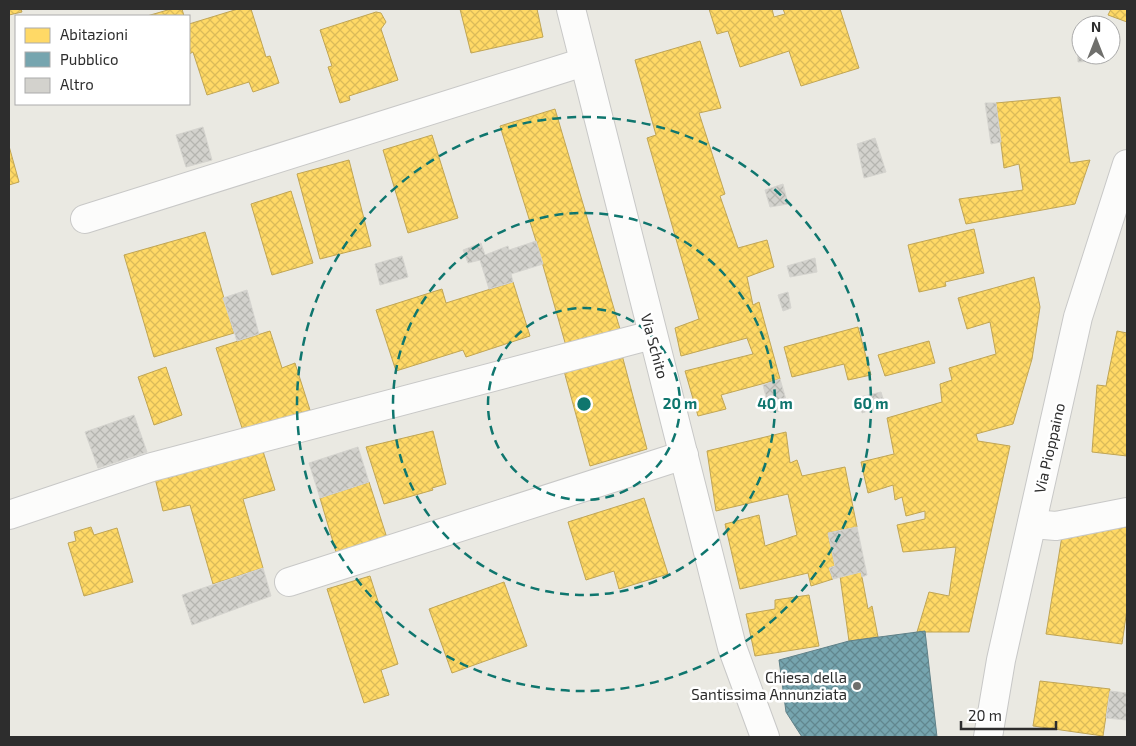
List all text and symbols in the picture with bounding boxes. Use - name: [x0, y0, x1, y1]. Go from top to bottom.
- legend: [15, 15, 190, 105]
- north arrow: [1071, 15, 1121, 65]
- text: N: [1091, 18, 1101, 35]
- text: Abitazioni: [60, 25, 128, 43]
- text: Pubblico: [60, 50, 118, 68]
- text: Altro: [60, 75, 94, 93]
- street label: Via Schito: [638, 311, 672, 381]
- text: 20 m: [663, 394, 697, 412]
- text: 40 m: [757, 394, 793, 412]
- text: 60 m: [854, 394, 888, 412]
- centre of rings: [575, 395, 593, 413]
- street label: Via Pioppaino: [1030, 401, 1068, 495]
- place label: Chiesa della Santissima Annunziata: [691, 668, 847, 703]
- marker: Chiesa della Santissima Annunziata: [851, 680, 863, 692]
- scale bar: [961, 698, 1056, 730]
- text: 20 m: [968, 706, 1002, 724]

